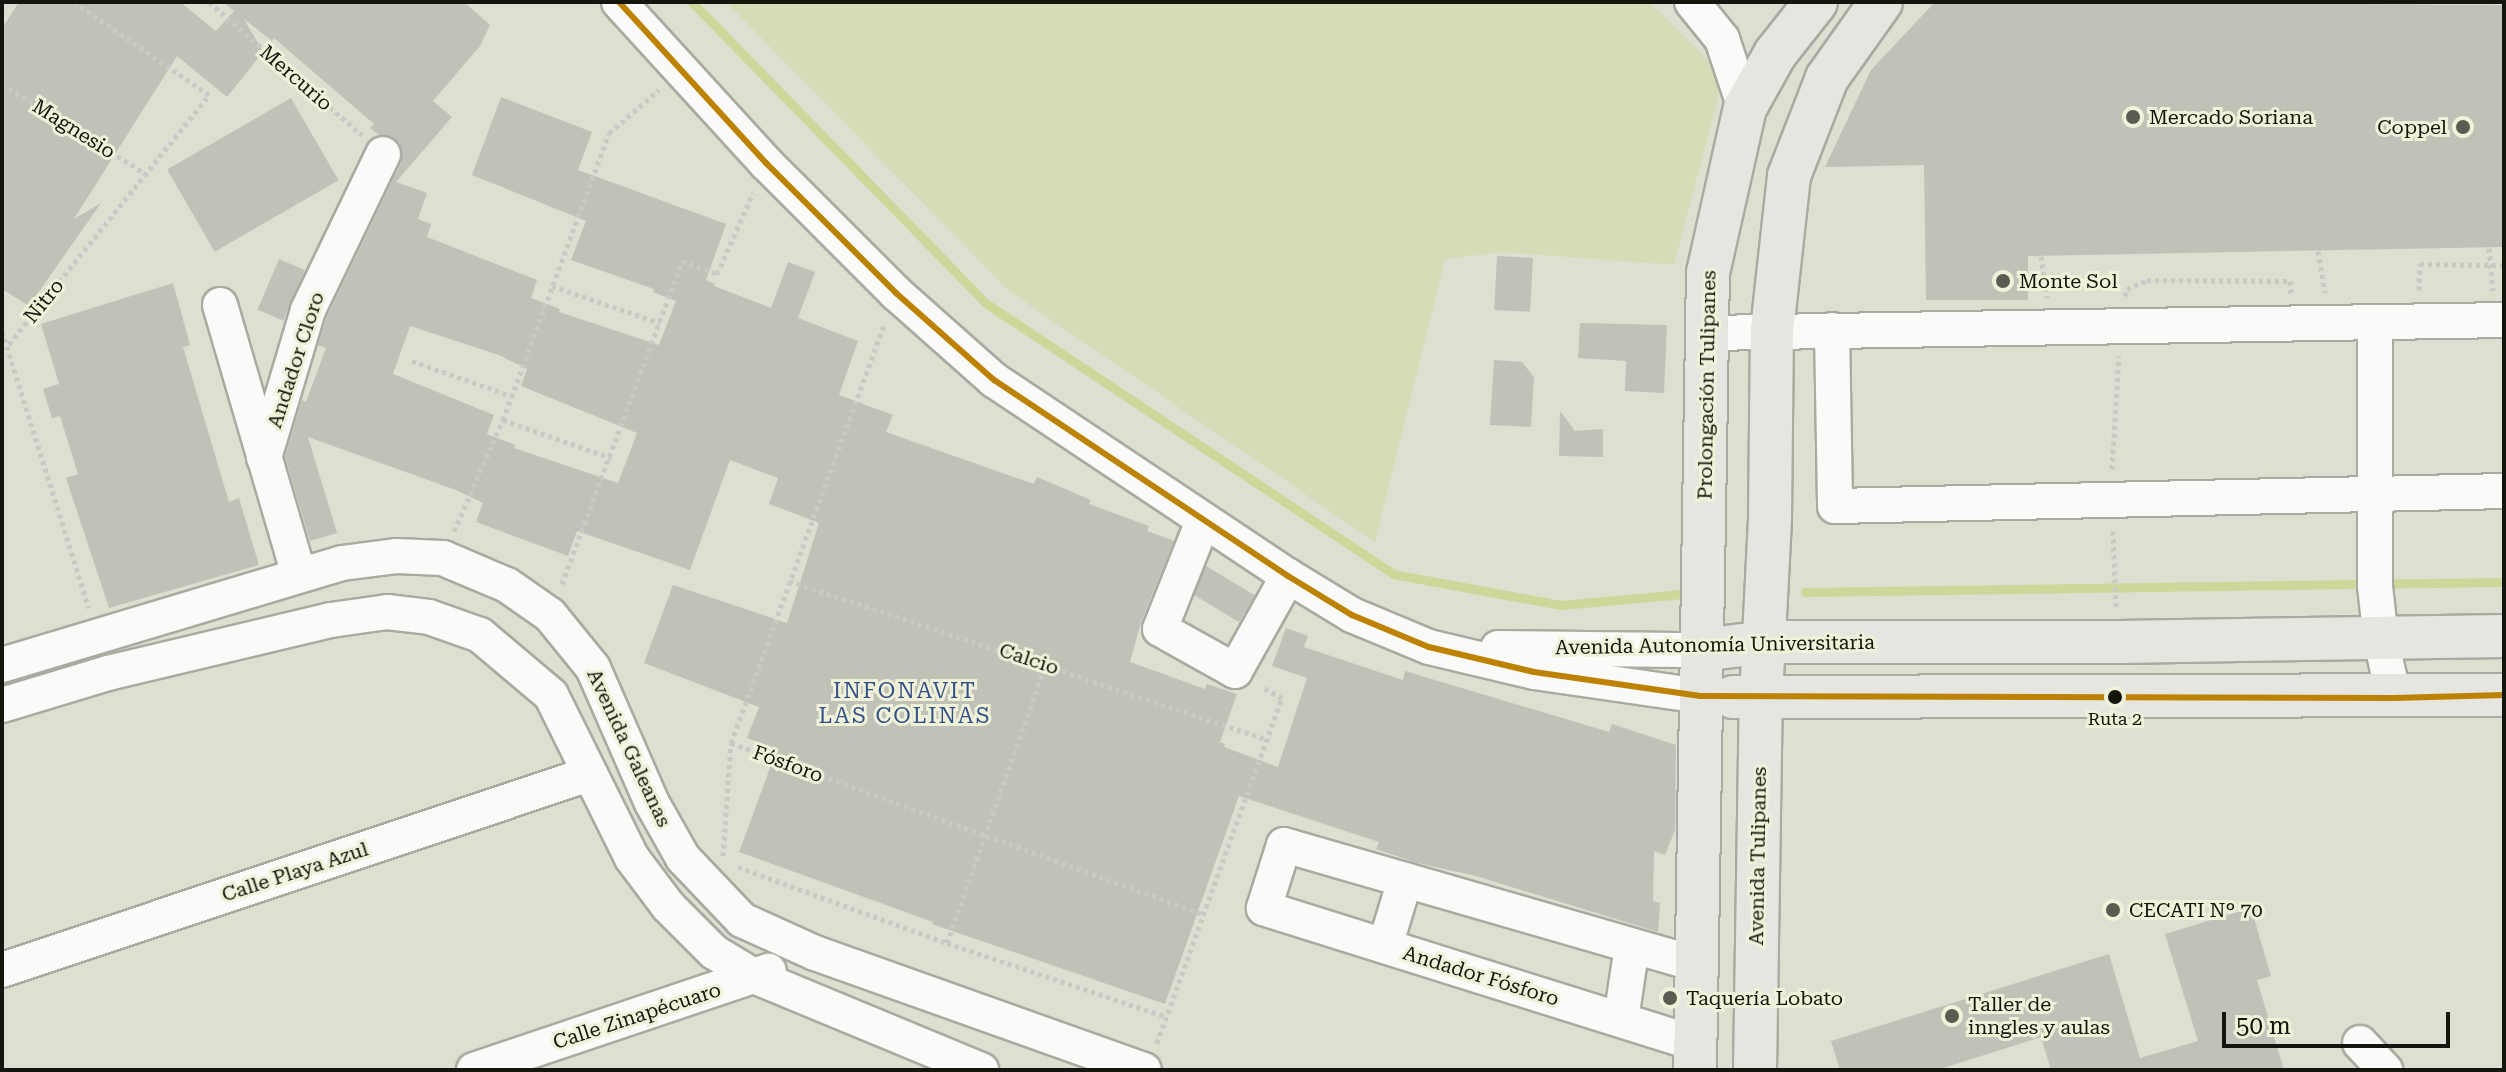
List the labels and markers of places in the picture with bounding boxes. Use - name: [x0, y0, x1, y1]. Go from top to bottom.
- place label: Mercado Soriana: [2149, 105, 2313, 129]
- marker: Mercado Soriana: [2124, 108, 2142, 126]
- place label: Coppel: [2377, 115, 2447, 139]
- marker: Coppel: [2454, 118, 2472, 136]
- place label: Monte Sol: [2019, 269, 2118, 293]
- marker: Monte Sol: [1994, 272, 2012, 290]
- marker: Ruta 2: [2107, 689, 2123, 705]
- place label: Ruta 2: [2088, 708, 2142, 730]
- place label: CECATI N° 70: [2129, 898, 2263, 922]
- marker: CECATI N° 70: [2104, 901, 2122, 919]
- place label: Taquería Lobato: [1686, 986, 1843, 1010]
- marker: Taquería Lobato: [1661, 989, 1679, 1007]
- place label: Taller de inngles y aulas: [1968, 992, 2110, 1039]
- marker: Taller de inngles y aulas: [1943, 1007, 1961, 1025]

